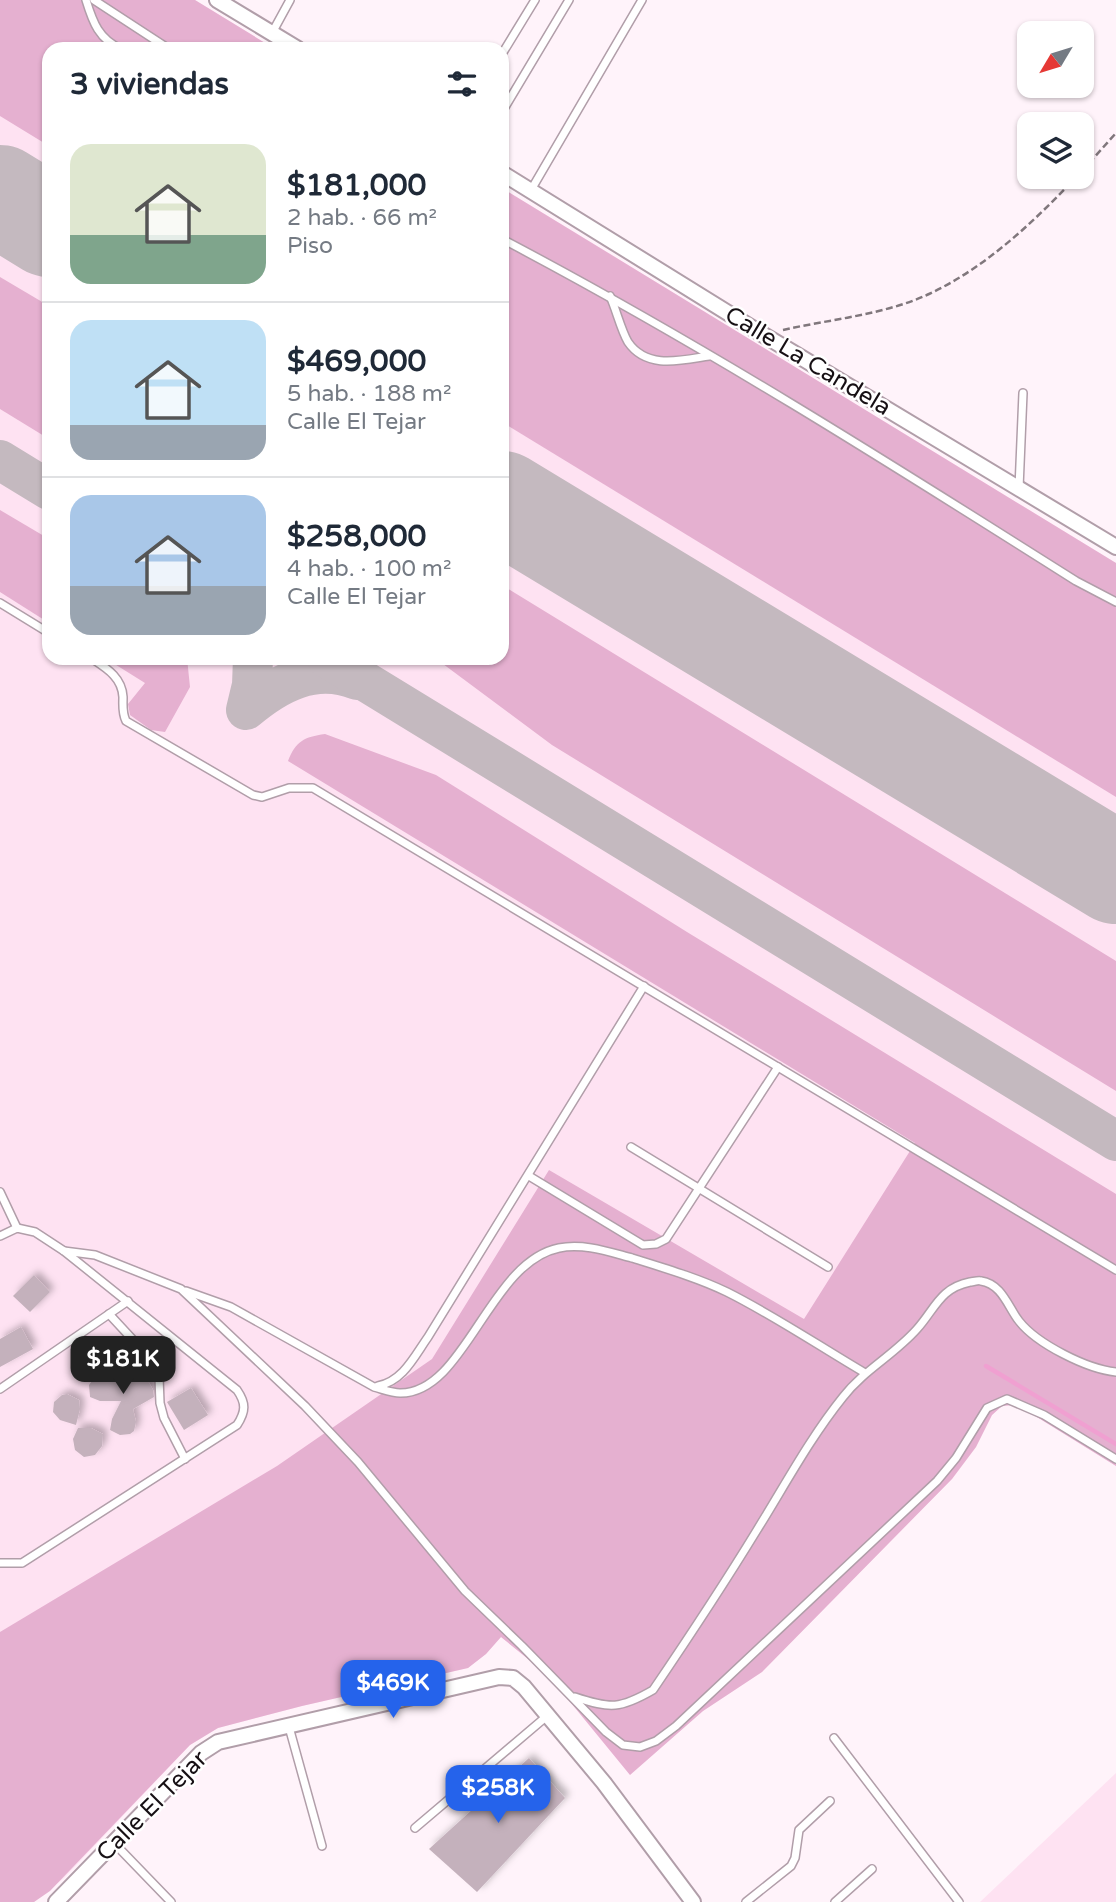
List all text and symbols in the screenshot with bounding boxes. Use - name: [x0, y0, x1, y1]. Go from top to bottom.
- north arrow: [1017, 21, 1094, 98]
- map controls: [1017, 21, 1094, 189]
- icon: filters: [443, 65, 481, 103]
- text: 3 viviendas: [70, 66, 229, 103]
- button: layers: [1017, 112, 1094, 189]
- text: $181,000: [287, 167, 426, 204]
- icon: home: [126, 172, 210, 256]
- text: 2 hab. · 66 m²: [287, 204, 437, 232]
- text: Piso: [287, 232, 333, 260]
- street label: Calle La Candela: [720, 300, 896, 422]
- text: $469,000: [287, 343, 426, 380]
- icon: home: [126, 348, 210, 432]
- text: 5 hab. · 188 m²: [287, 380, 452, 408]
- text: Calle El Tejar: [287, 408, 426, 436]
- text: $258,000: [287, 518, 426, 555]
- icon: home: [126, 523, 210, 607]
- text: 4 hab. · 100 m²: [287, 555, 452, 583]
- text: Calle El Tejar: [287, 583, 426, 611]
- pin: $181K: [74, 1336, 172, 1396]
- text: $181K: [87, 1345, 159, 1373]
- pin: $469K: [344, 1660, 442, 1720]
- text: $469K: [357, 1669, 429, 1697]
- street label: Calle El Tejar: [91, 1744, 214, 1867]
- pin: $258K: [449, 1766, 547, 1825]
- text: $258K: [462, 1774, 534, 1802]

